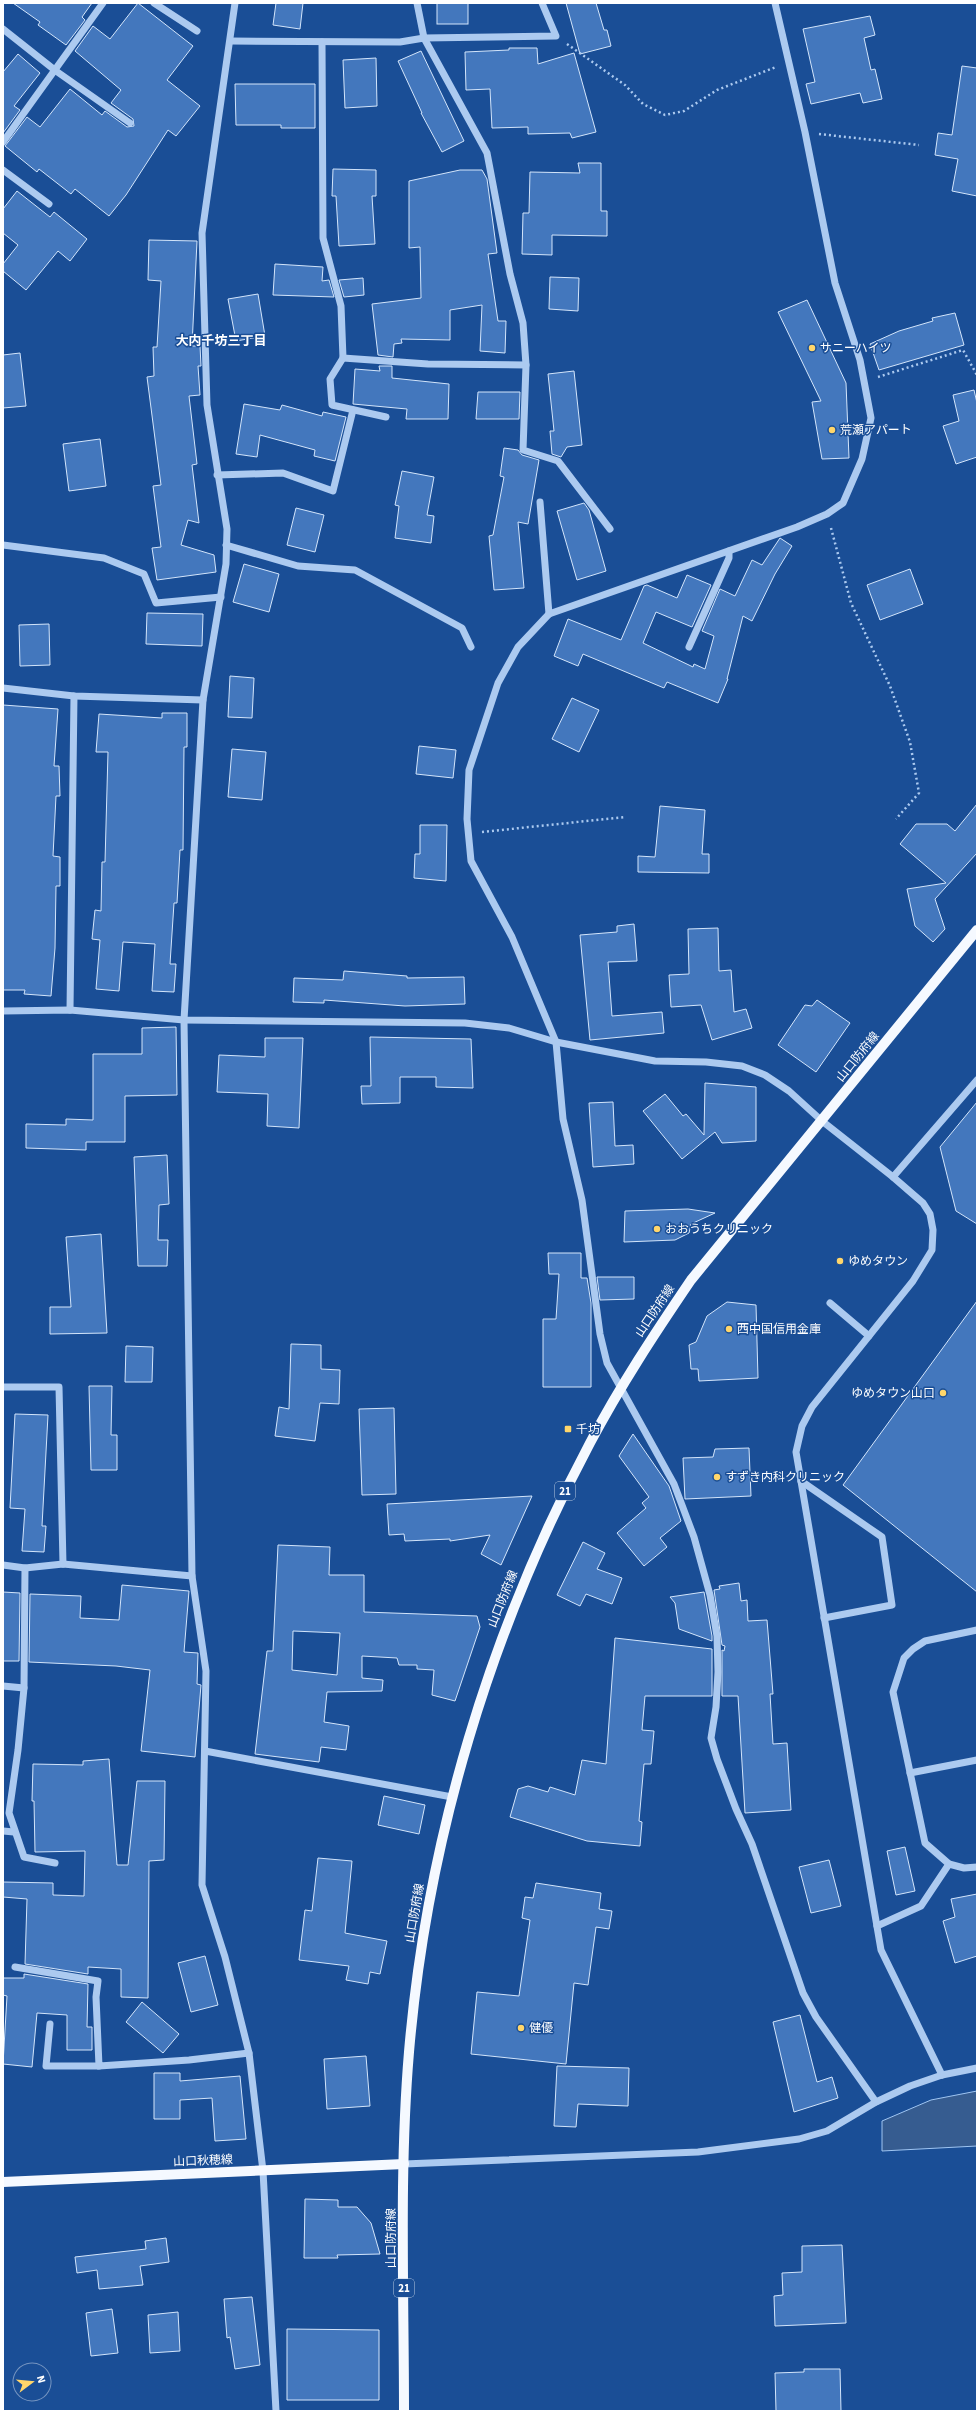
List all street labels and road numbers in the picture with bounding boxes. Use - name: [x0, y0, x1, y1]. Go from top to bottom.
- street label: 山口防府線: [833, 1028, 883, 1086]
- street label: 山口防府線: [631, 1281, 679, 1341]
- road number: 21: [555, 1482, 575, 1500]
- street label: 山口防府線: [484, 1568, 522, 1630]
- street label: 山口防府線: [401, 1882, 429, 1944]
- street label: 山口秋穂線: [173, 2151, 233, 2171]
- street label: 山口防府線: [383, 2208, 400, 2268]
- road number: 21: [394, 2279, 414, 2297]

